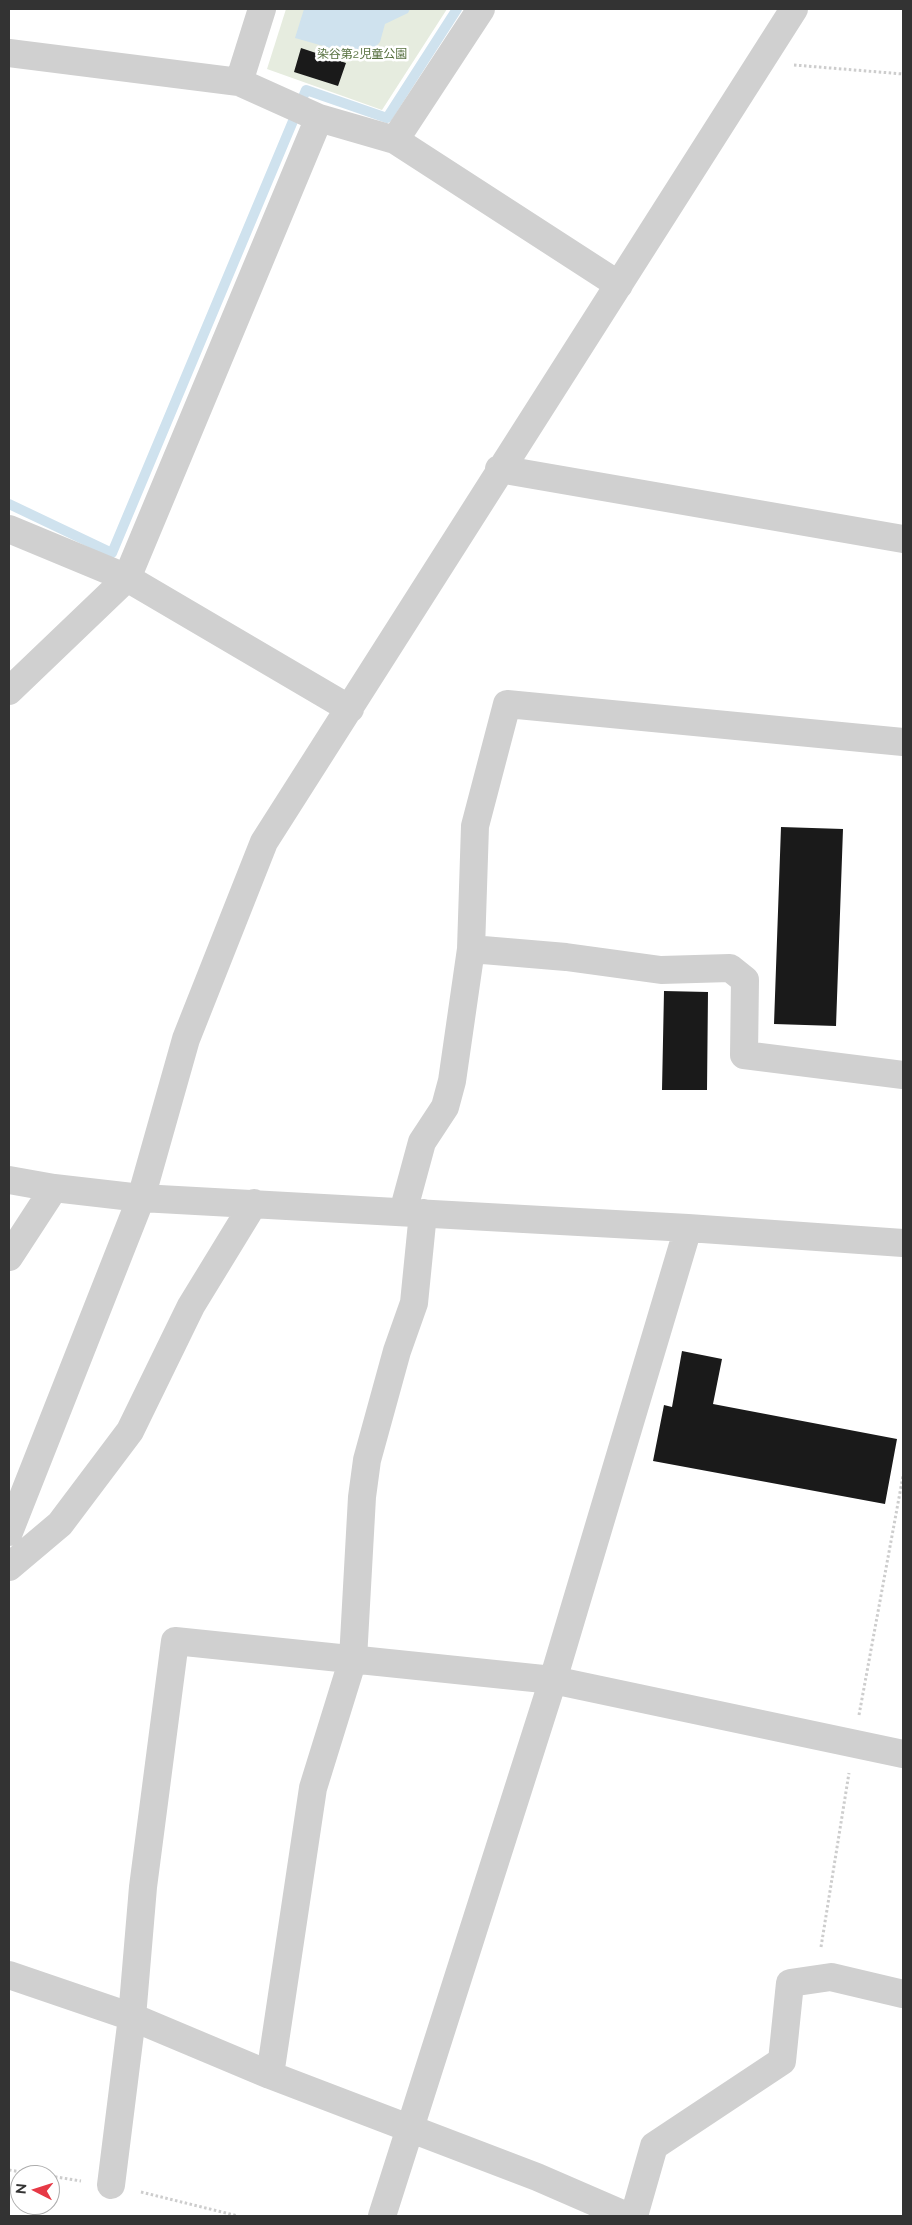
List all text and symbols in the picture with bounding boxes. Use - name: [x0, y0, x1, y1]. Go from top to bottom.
- park label: 染谷第2児童公園: [317, 47, 407, 61]
- north arrow: [10, 2165, 60, 2215]
- text: N: [13, 2183, 29, 2195]

